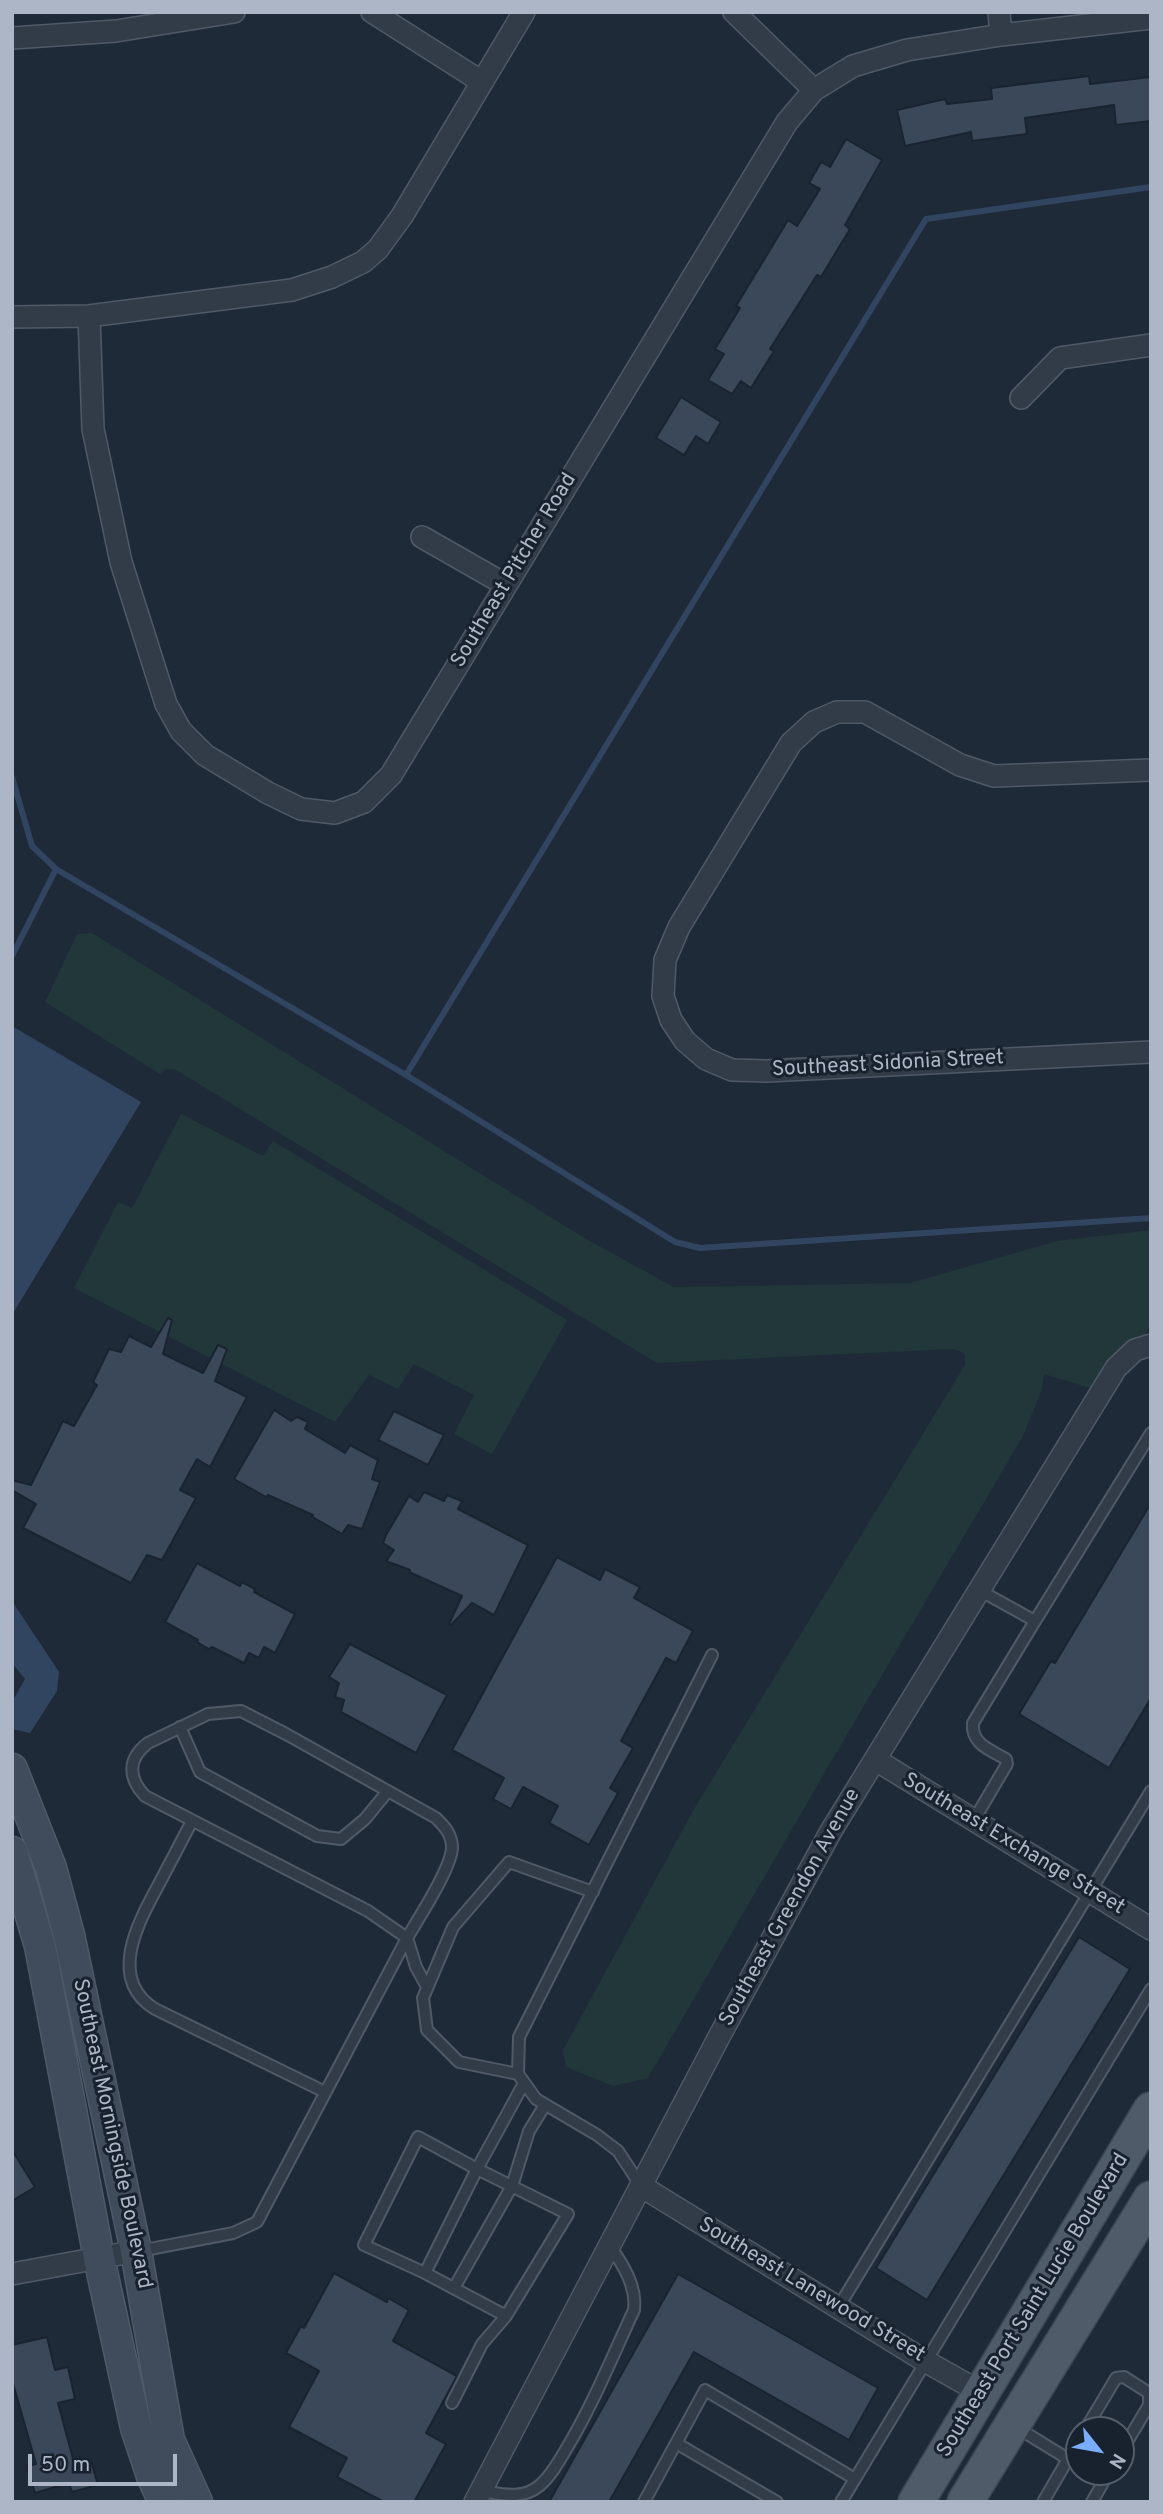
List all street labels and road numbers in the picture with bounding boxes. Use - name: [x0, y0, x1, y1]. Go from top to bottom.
- street label: Southeast Pitcher Road: [447, 469, 583, 673]
- street label: Southeast Sidonia Street: [771, 1046, 1005, 1084]
- street label: Southeast Exchange Street: [897, 1769, 1129, 1921]
- street label: Southeast Greendon Avenue: [715, 1785, 867, 2031]
- street label: Southeast Morningside Boulevard: [66, 1977, 156, 2291]
- street label: Southeast Port Saint Lucie Boulevard: [933, 2149, 1135, 2463]
- street label: Southeast Lanewood Street: [693, 2213, 929, 2369]

